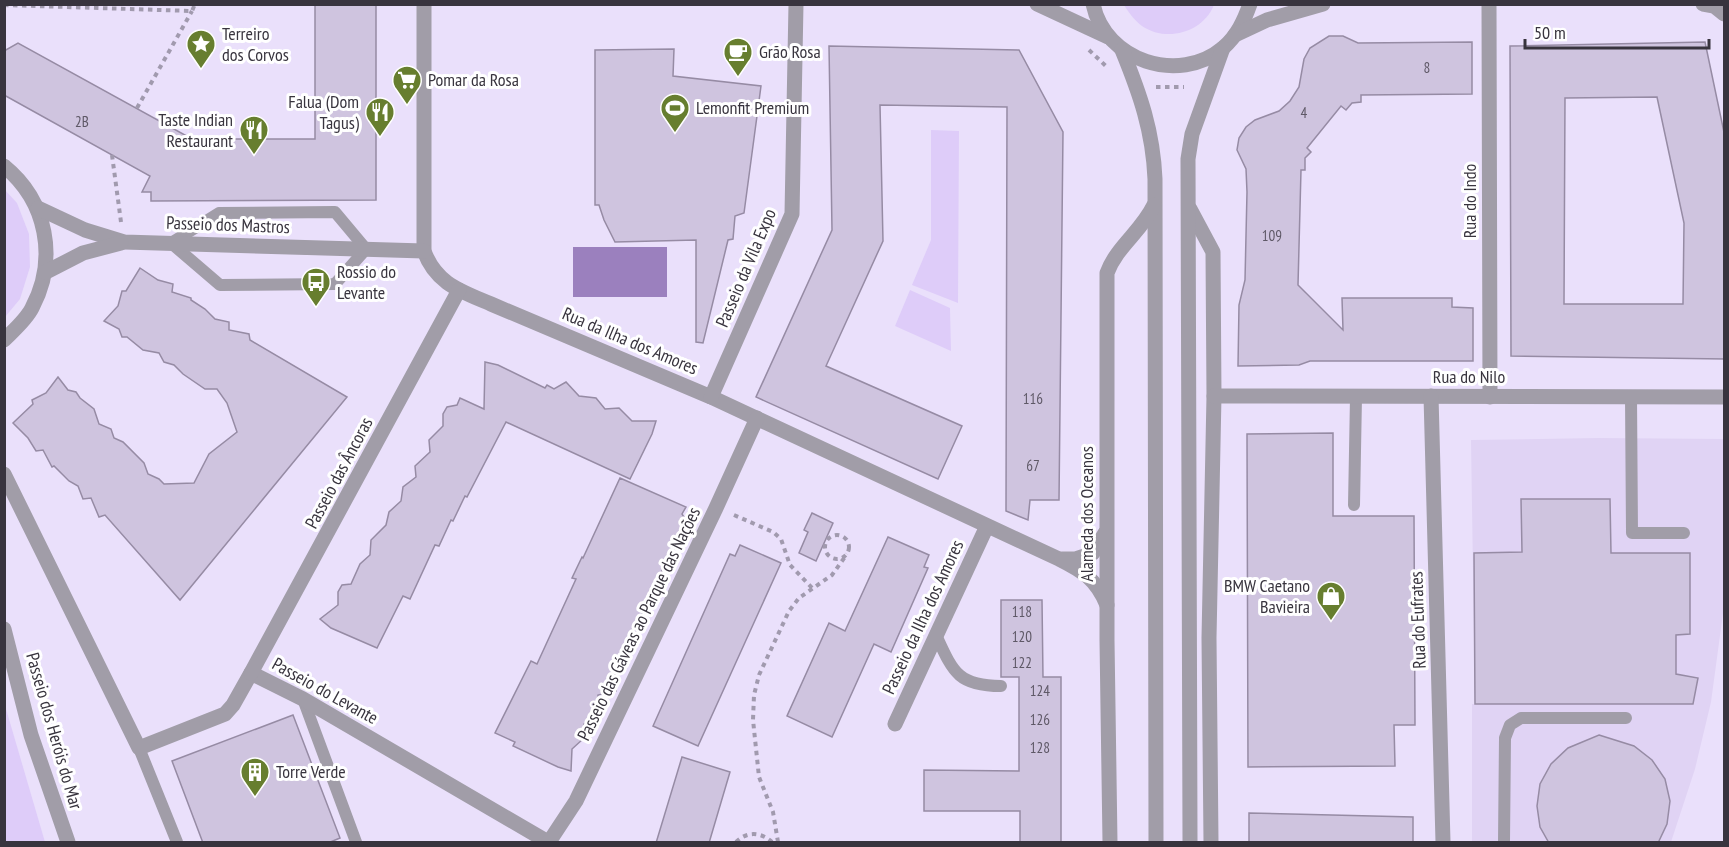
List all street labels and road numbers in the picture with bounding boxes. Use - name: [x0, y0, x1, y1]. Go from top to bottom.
- street label: Rua do Indo: [1458, 164, 1481, 238]
- street label: Passeio da Vila Expo: [710, 205, 781, 331]
- street label: Passeio dos Mastros: [166, 211, 290, 238]
- street label: Rua da Ilha dos Amores: [559, 302, 701, 379]
- street label: Rua do Nilo: [1433, 365, 1505, 388]
- street label: Passeio das Âncoras: [300, 413, 378, 532]
- street label: Alameda dos Oceanos: [1075, 446, 1098, 582]
- street label: Passeio das Gáveas ao Parque das Nações: [572, 503, 705, 744]
- street label: Passeio da Ilha dos Amores: [877, 536, 968, 698]
- street label: Rua do Eufrates: [1404, 571, 1431, 669]
- street label: Passeio dos Heróis do Mar: [21, 650, 88, 812]
- street label: Passeio do Levante: [268, 652, 382, 729]

